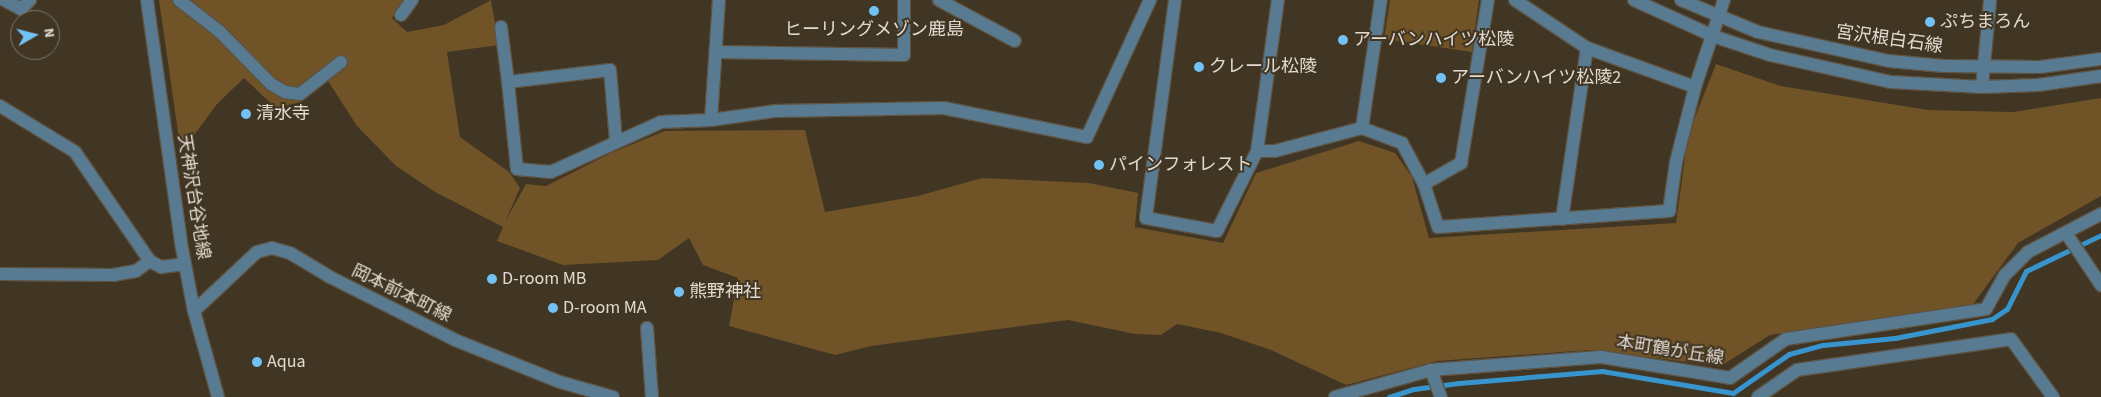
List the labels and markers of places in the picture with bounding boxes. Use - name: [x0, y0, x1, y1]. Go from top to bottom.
- marker: ヒーリングメゾン鹿島: [868, 5, 880, 17]
- place label: ぷちまろん: [1940, 11, 2030, 33]
- marker: ぷちまろん: [1924, 16, 1936, 28]
- place label: ヒーリングメゾン鹿島: [784, 19, 964, 41]
- place label: アーバンハイツ松陵: [1353, 29, 1514, 51]
- marker: アーバンハイツ松陵: [1337, 34, 1349, 46]
- place label: クレール松陵: [1209, 56, 1317, 78]
- marker: クレール松陵: [1193, 61, 1205, 73]
- place label: アーバンハイツ松陵2: [1451, 67, 1621, 89]
- marker: アーバンハイツ松陵2: [1435, 72, 1447, 84]
- place label: 清水寺: [256, 103, 310, 125]
- marker: 清水寺: [240, 108, 252, 120]
- place label: パインフォレスト: [1109, 154, 1253, 176]
- marker: パインフォレスト: [1093, 159, 1105, 171]
- place label: D-room MB: [502, 268, 586, 290]
- marker: D-room MB: [486, 273, 498, 285]
- place label: 熊野神社: [689, 281, 761, 303]
- marker: 熊野神社: [673, 286, 685, 298]
- place label: D-room MA: [563, 297, 647, 319]
- marker: D-room MA: [547, 302, 559, 314]
- place label: Aqua: [267, 351, 306, 373]
- marker: Aqua: [251, 356, 263, 368]

